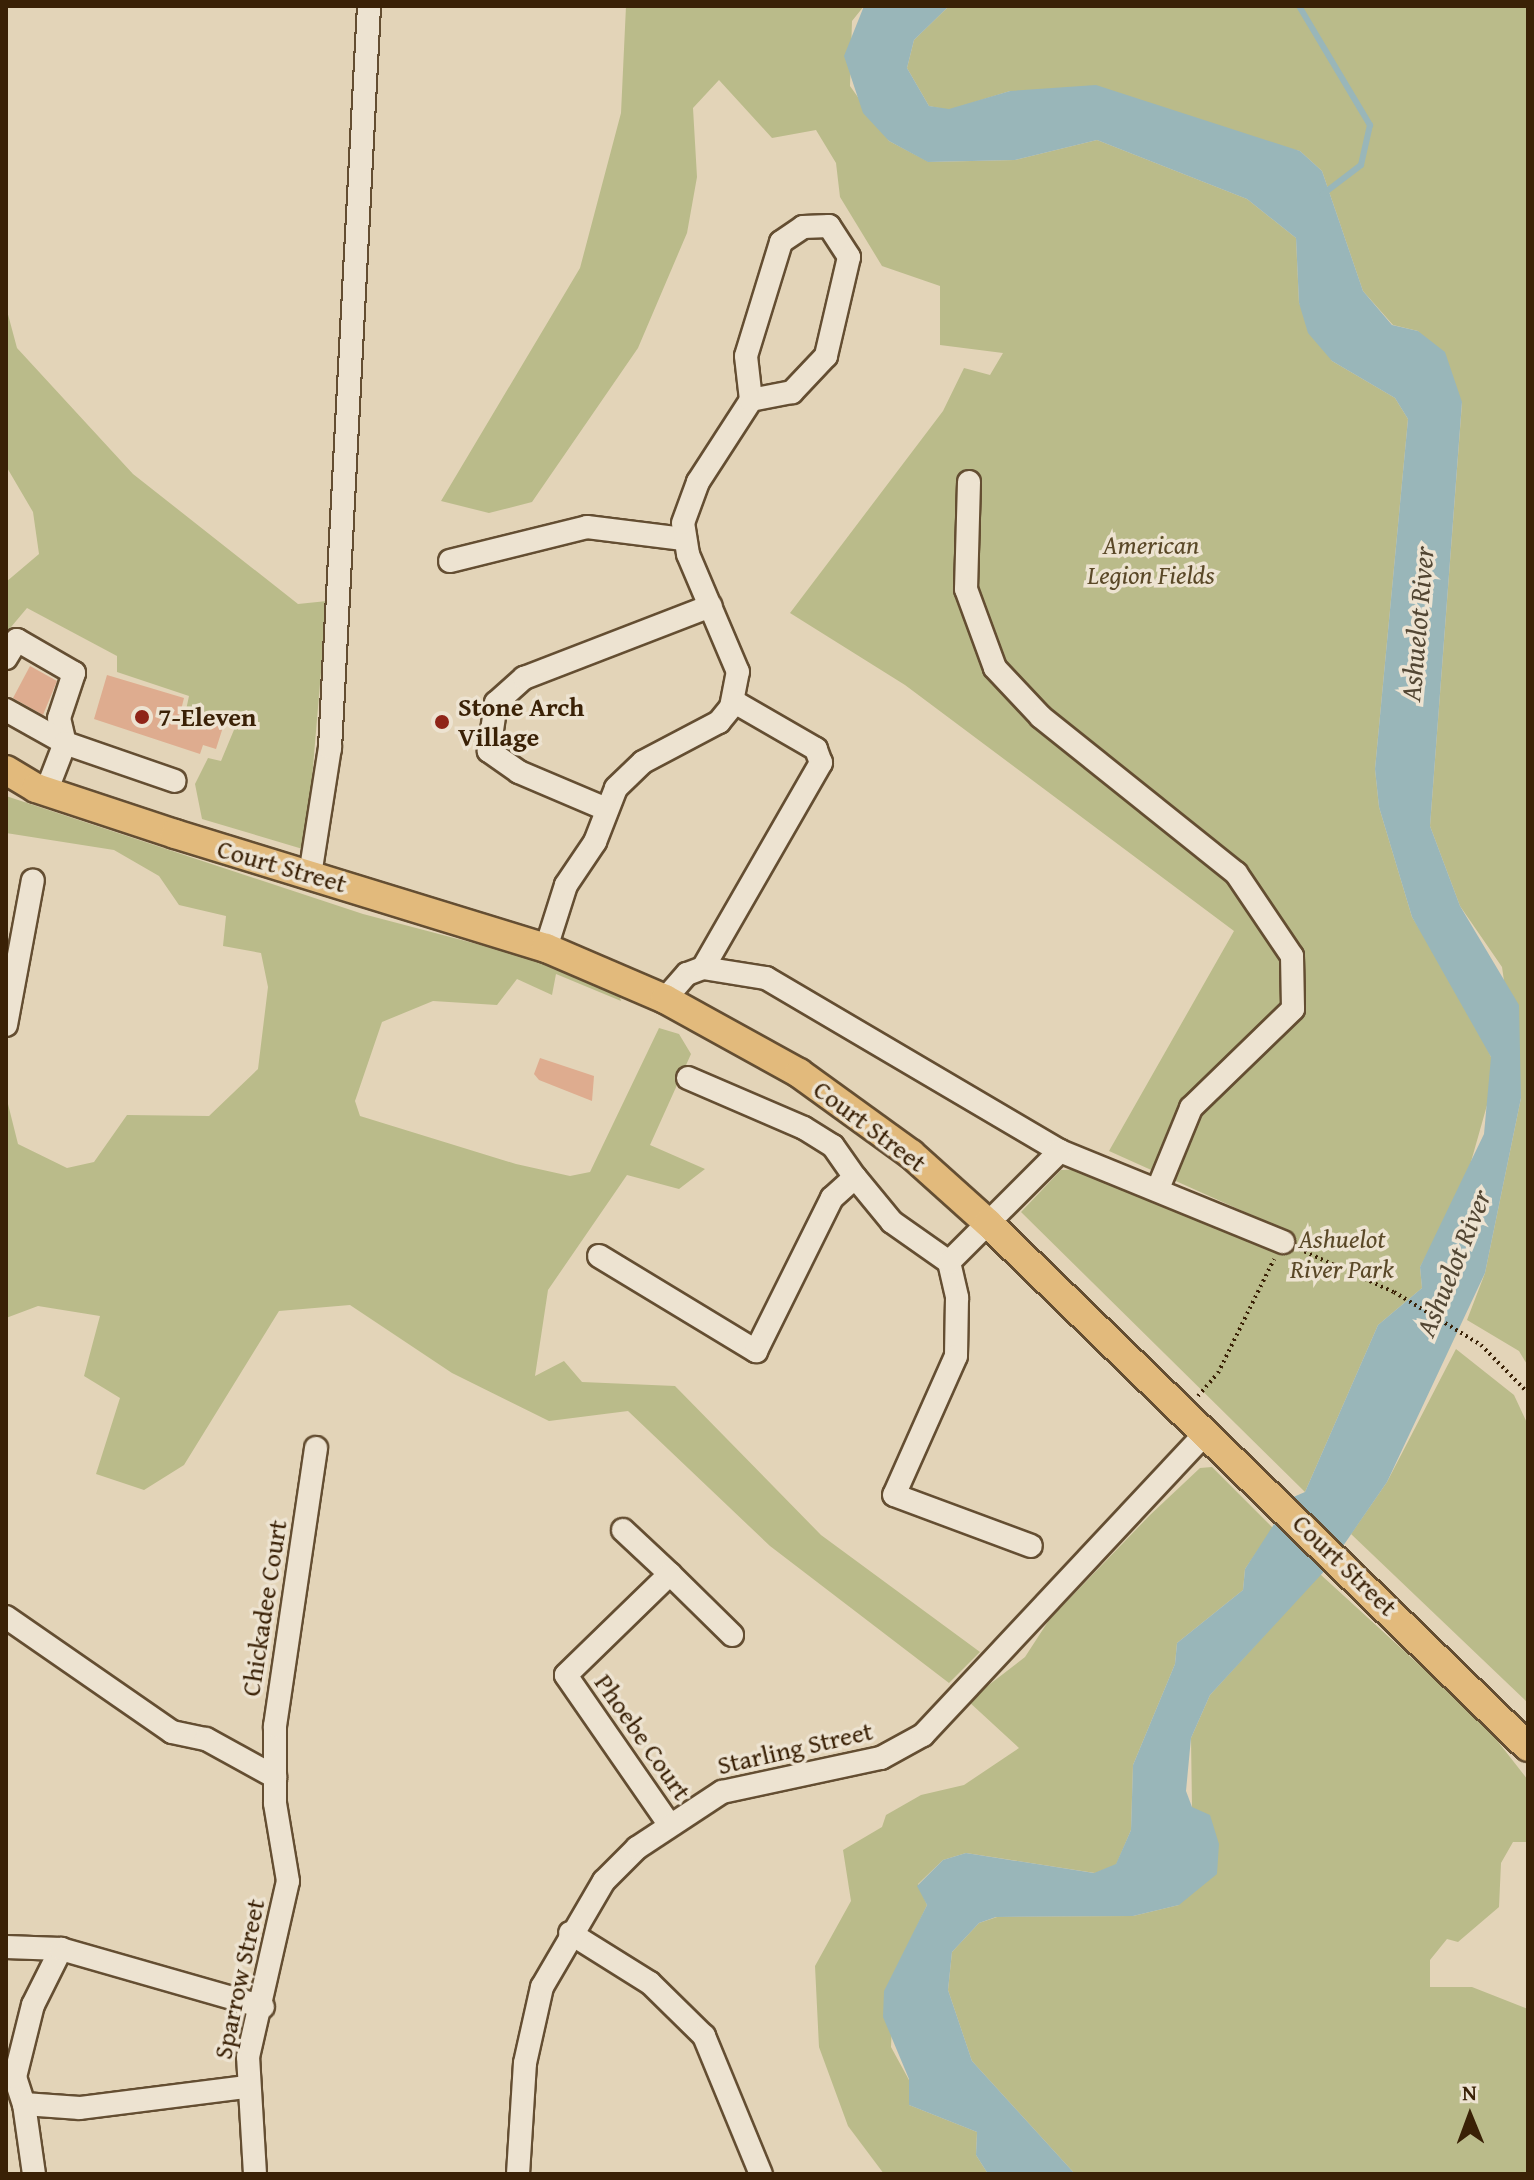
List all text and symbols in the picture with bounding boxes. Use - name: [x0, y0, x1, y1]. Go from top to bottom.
- park label: American Legion Fields: [1087, 529, 1215, 590]
- water label: Ashuelot River: [1393, 545, 1441, 703]
- place label: Stone Arch Village: [458, 691, 584, 752]
- place label: 7-Eleven: [158, 701, 256, 733]
- marker: 7-Eleven: [133, 708, 151, 726]
- marker: Stone Arch Village: [433, 713, 451, 731]
- street label: Court Street: [214, 833, 350, 899]
- street label: Court Street: [808, 1074, 932, 1178]
- water label: Ashuelot River: [1408, 1185, 1498, 1341]
- park label: Ashuelot River Park: [1290, 1223, 1394, 1284]
- street label: Court Street: [1286, 1508, 1404, 1622]
- street label: Chickadee Court: [235, 1518, 293, 1698]
- street label: Phoebe Court: [588, 1668, 698, 1806]
- street label: Starling Street: [714, 1715, 876, 1781]
- street label: Sparrow Street: [207, 1896, 271, 2062]
- north arrow: [1430, 2076, 1510, 2156]
- text: N: [1462, 2076, 1477, 2108]

